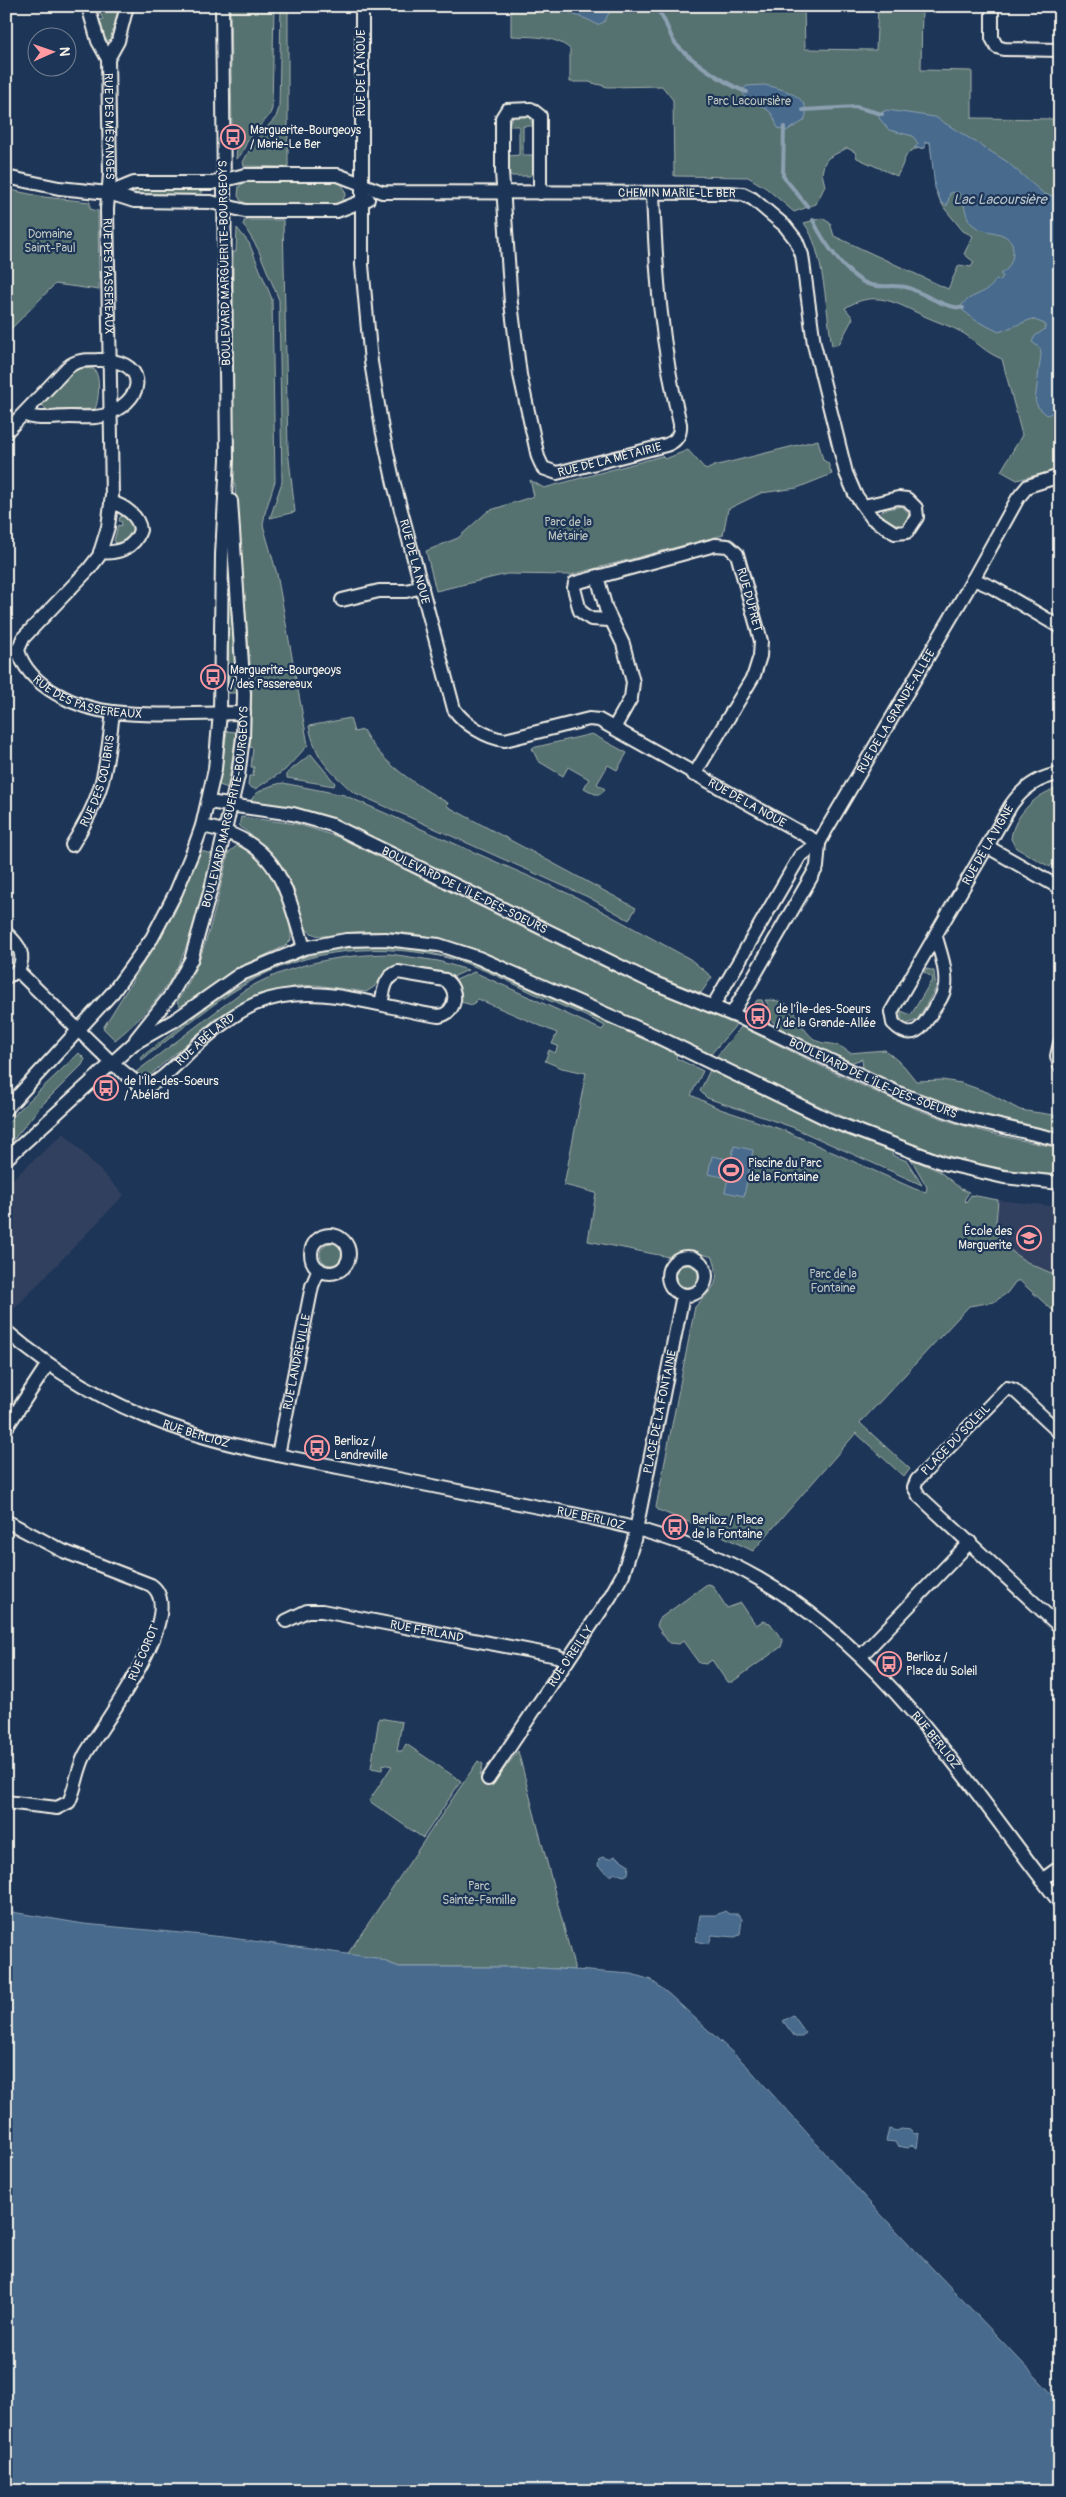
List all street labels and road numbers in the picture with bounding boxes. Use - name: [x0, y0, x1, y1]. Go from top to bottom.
- street label: RUE DE LA NOUE: [354, 29, 369, 117]
- street label: RUE DES MÉSANGES: [101, 73, 118, 180]
- street label: BOULEVARD MARGUERITE-BOURGEOYS: [216, 160, 234, 366]
- street label: CHEMIN MARIE-LE BER: [618, 185, 736, 201]
- street label: RUE DES PASSEREAUX: [100, 218, 117, 335]
- street label: RUE DE LA MÉTAIRIE: [556, 439, 663, 480]
- street label: RUE DE LA NOUE: [396, 518, 433, 606]
- street label: RUE DUPRET: [734, 566, 766, 634]
- street label: RUE DE LA GRANDE-ALLÉE: [854, 646, 938, 776]
- street label: RUE DES PASSEREAUX: [30, 672, 143, 722]
- street label: BOULEVARD MARGUERITE-BOURGEOYS: [199, 706, 251, 909]
- street label: RUE DES COLIBRIS: [77, 734, 118, 829]
- street label: RUE DE LA NOUE: [705, 775, 789, 831]
- street label: RUE DE LA VIGNE: [959, 802, 1017, 888]
- street label: BOULEVARD DE L'ÎLE-DES-SOEURS: [379, 843, 550, 937]
- street label: RUE ABÉLARD: [172, 1009, 238, 1069]
- street label: BOULEVARD DE L'ÎLE-DES-SOEURS: [786, 1034, 959, 1122]
- street label: RUE LANDREVILLE: [280, 1313, 314, 1411]
- street label: PLACE DE LA FONTAINE: [640, 1349, 679, 1475]
- street label: PLACE DU SOLEIL: [918, 1401, 994, 1479]
- street label: RUE BERLIOZ: [160, 1416, 231, 1451]
- street label: RUE BERLIOZ: [556, 1503, 627, 1533]
- street label: RUE FERLAND: [389, 1617, 465, 1646]
- street label: RUE COROT: [125, 1622, 163, 1683]
- street label: RUE O'REILLY: [544, 1622, 596, 1690]
- street label: RUE BERLIOZ: [908, 1708, 964, 1772]

